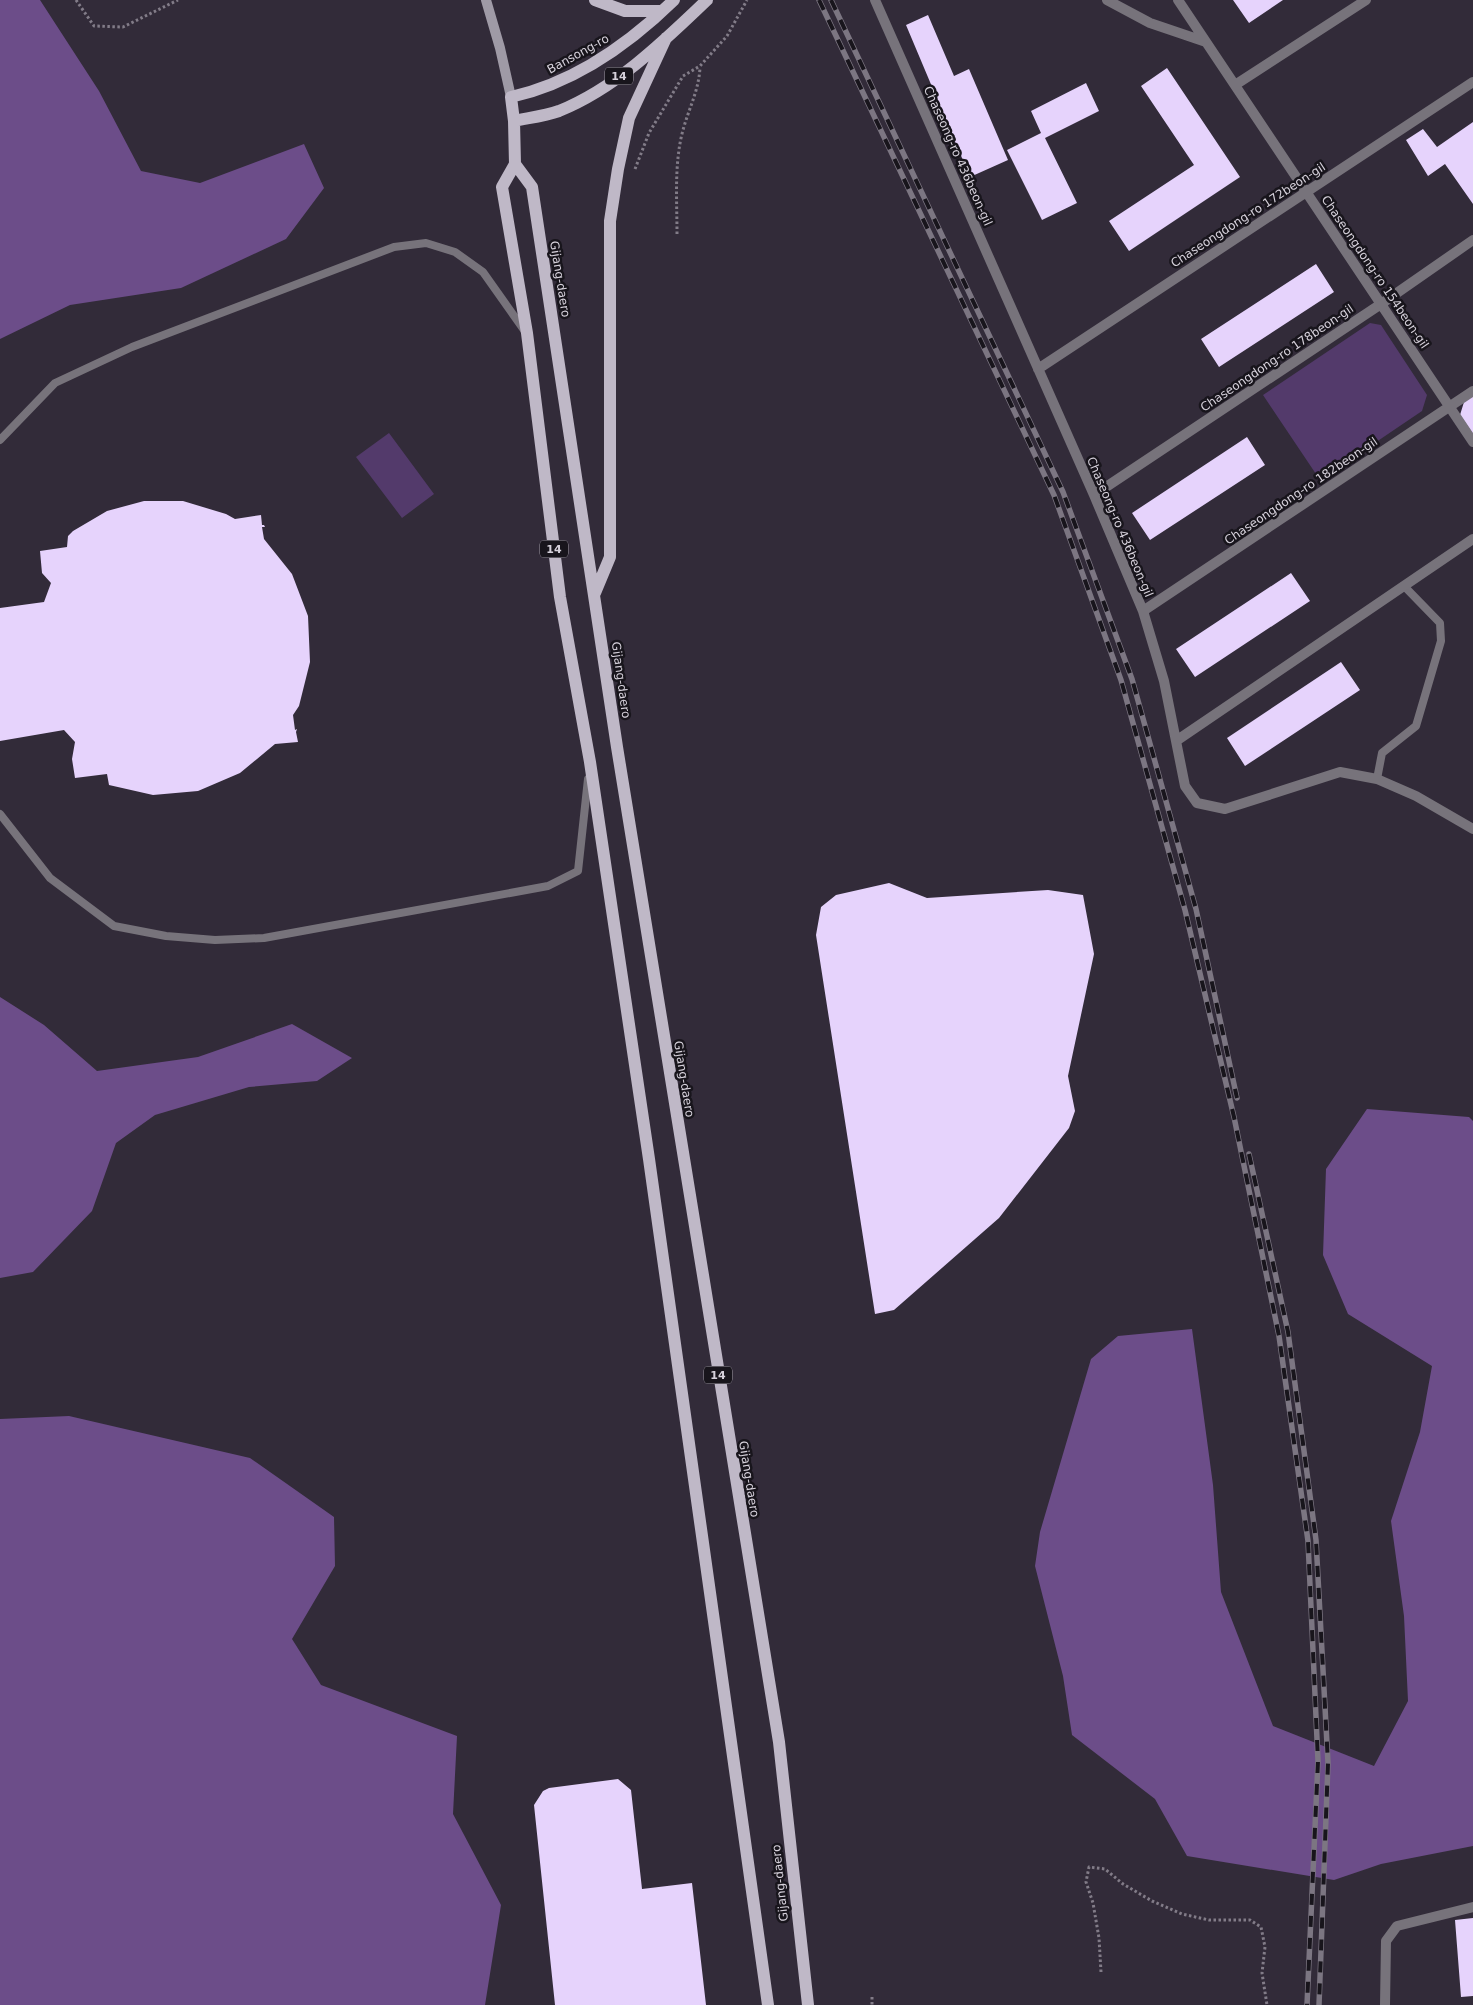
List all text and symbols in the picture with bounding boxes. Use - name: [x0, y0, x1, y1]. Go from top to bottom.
- street label: Bansong-ro: [545, 31, 611, 77]
- road number: 14: [605, 68, 633, 84]
- street label: Chaseong-ro 436beon-gil: [921, 84, 995, 228]
- street label: Chaseongdong-ro 172beon-gil: [1168, 160, 1328, 270]
- street label: Chaseongdong-ro 154beon-gil: [1318, 193, 1432, 351]
- street label: Gijang-daero: [547, 240, 573, 318]
- street label: Chaseongdong-ro 178beon-gil: [1198, 301, 1356, 415]
- street label: Chaseongdong-ro 182beon-gil: [1222, 434, 1380, 548]
- street label: Chaseong-ro 436beon-gil: [1084, 455, 1156, 599]
- road number: 14: [540, 540, 568, 558]
- street label: Gijang-daero: [609, 641, 633, 719]
- street label: Gijang-daero: [671, 1040, 697, 1118]
- road number: 14: [704, 1366, 732, 1384]
- street label: Gijang-daero: [736, 1440, 762, 1518]
- street label: Gijang-daero: [769, 1844, 791, 1922]

